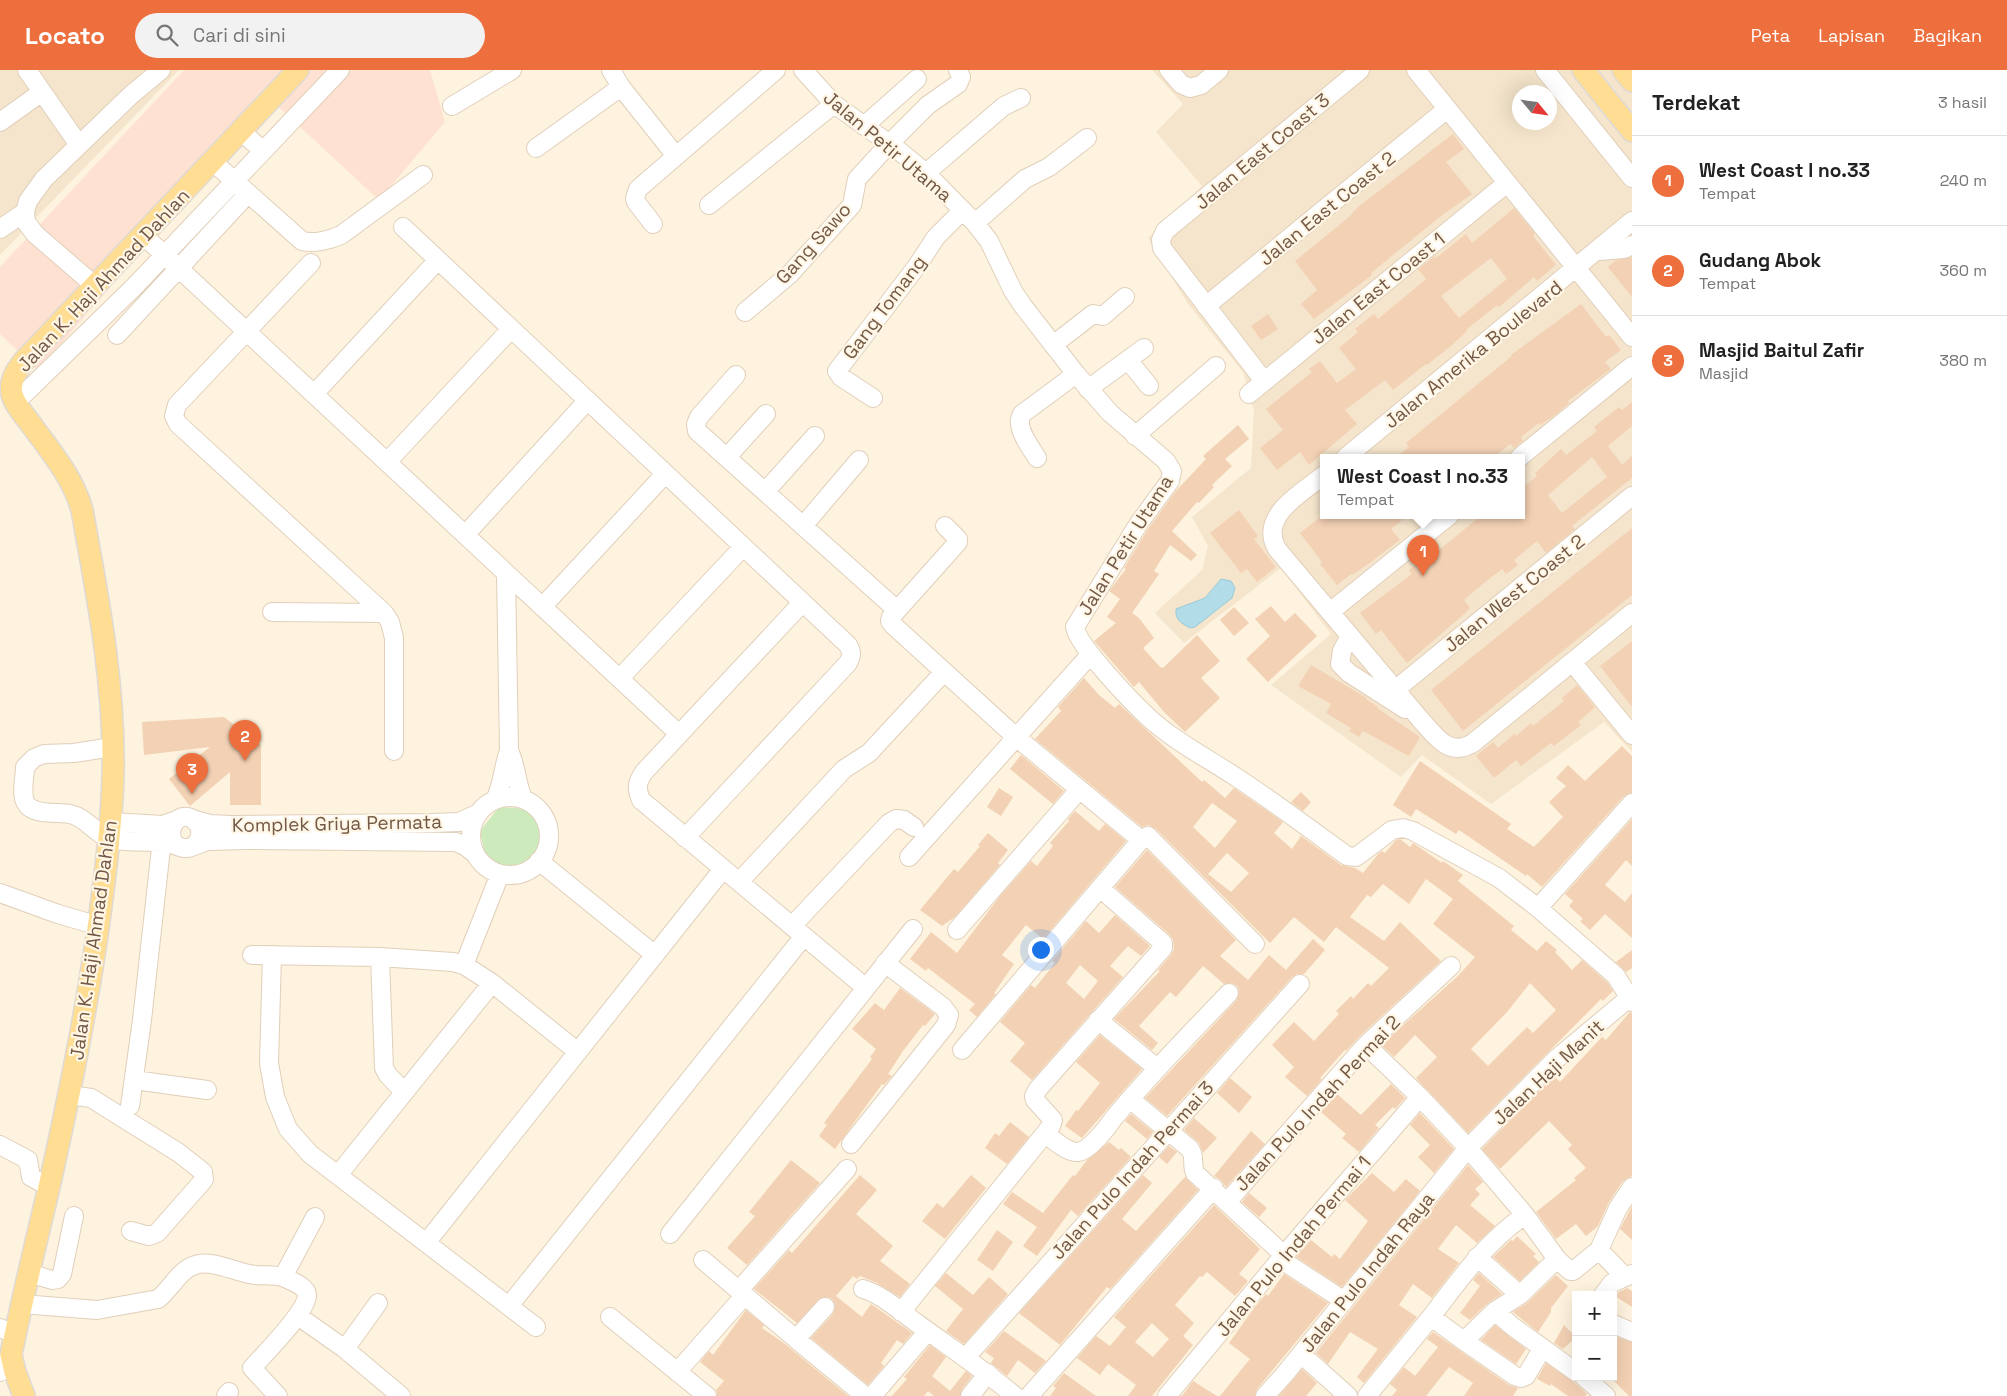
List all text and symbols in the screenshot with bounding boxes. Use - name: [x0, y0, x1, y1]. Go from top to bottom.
- search box: [135, 13, 485, 58]
- text: Locato: [25, 20, 105, 51]
- icon: search: [153, 21, 181, 49]
- text: Cari di sini: [193, 23, 286, 48]
- text: Peta: [1751, 24, 1790, 47]
- text: Lapisan: [1818, 24, 1885, 47]
- text: Bagikan: [1913, 24, 1982, 47]
- street label: Jalan Petir Utama: [818, 85, 957, 208]
- north arrow: [1512, 85, 1557, 130]
- street label: Jalan East Coast 3: [1190, 88, 1335, 215]
- text: Terdekat: [1652, 89, 1741, 116]
- text: 3 hasil: [1938, 92, 1987, 113]
- street label: Jalan East Coast 2: [1254, 146, 1401, 271]
- text: West Coast I no.33: [1699, 158, 1870, 183]
- text: 1: [1664, 170, 1672, 191]
- text: 240 m: [1940, 170, 1987, 191]
- street label: Jalan K. Haji Ahmad Dahlan: [12, 183, 195, 377]
- text: Tempat: [1699, 183, 1756, 204]
- street label: Gang Sawo: [770, 197, 857, 289]
- street label: Jalan East Coast 1: [1306, 227, 1450, 350]
- text: Gudang Abok: [1699, 248, 1821, 273]
- street label: Gang Tomang: [837, 250, 932, 364]
- text: 2: [1663, 260, 1673, 281]
- text: 360 m: [1939, 260, 1987, 281]
- text: Tempat: [1699, 273, 1756, 294]
- street label: Jalan Amerika Boulevard: [1379, 275, 1568, 434]
- text: Masjid Baitul Zafir: [1699, 338, 1864, 363]
- text: 3: [1663, 350, 1673, 371]
- text: 380 m: [1939, 350, 1987, 371]
- text: Masjid: [1699, 363, 1749, 384]
- popup: [1320, 454, 1525, 519]
- text: West Coast I no.33: [1337, 464, 1508, 489]
- street label: Jalan Petir Utama: [1072, 470, 1179, 620]
- text: Tempat: [1337, 489, 1394, 510]
- street label: Jalan West Coast 2: [1439, 529, 1590, 658]
- pin: 1: [1407, 535, 1439, 576]
- pin: 2: [229, 720, 261, 761]
- pin: 3: [176, 753, 208, 794]
- street label: Komplek Griya Permata: [232, 809, 442, 838]
- street label: Jalan K. Haji Ahmad Dahlan: [64, 819, 123, 1062]
- your location: [1028, 937, 1054, 963]
- street label: Jalan Pulo Indah Permai 2: [1229, 1010, 1406, 1197]
- street label: Jalan Haji Manit: [1487, 1014, 1609, 1131]
- street label: Jalan Pulo Indah Permai 3: [1045, 1076, 1219, 1265]
- street label: Jalan Pulo Indah Permai 1: [1210, 1151, 1376, 1342]
- street label: Jalan Pulo Indah Raya: [1295, 1187, 1440, 1358]
- map controls: [1572, 1291, 1617, 1381]
- button: +: [1572, 1291, 1617, 1336]
- button: −: [1572, 1336, 1617, 1381]

